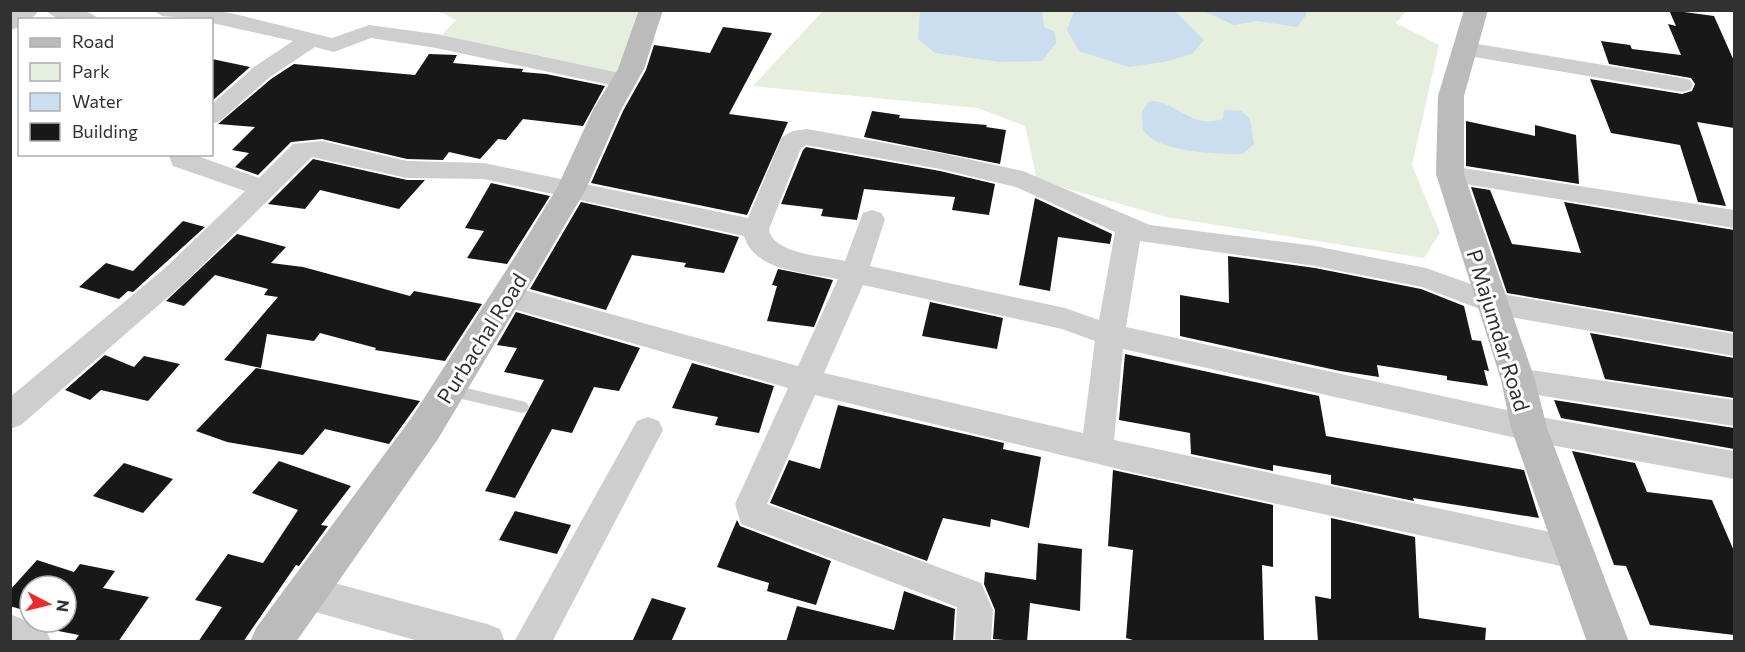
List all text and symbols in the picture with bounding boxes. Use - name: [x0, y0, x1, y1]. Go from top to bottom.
- legend: [18, 18, 213, 156]
- text: Road: [72, 30, 114, 52]
- text: Park: [72, 60, 110, 82]
- text: Water: [72, 90, 123, 112]
- text: Building: [72, 120, 138, 142]
- street label: P Majumdar Road: [1462, 246, 1536, 414]
- street label: Purbachal Road: [431, 268, 531, 408]
- north arrow: [18, 574, 78, 634]
- text: N: [53, 599, 74, 613]

